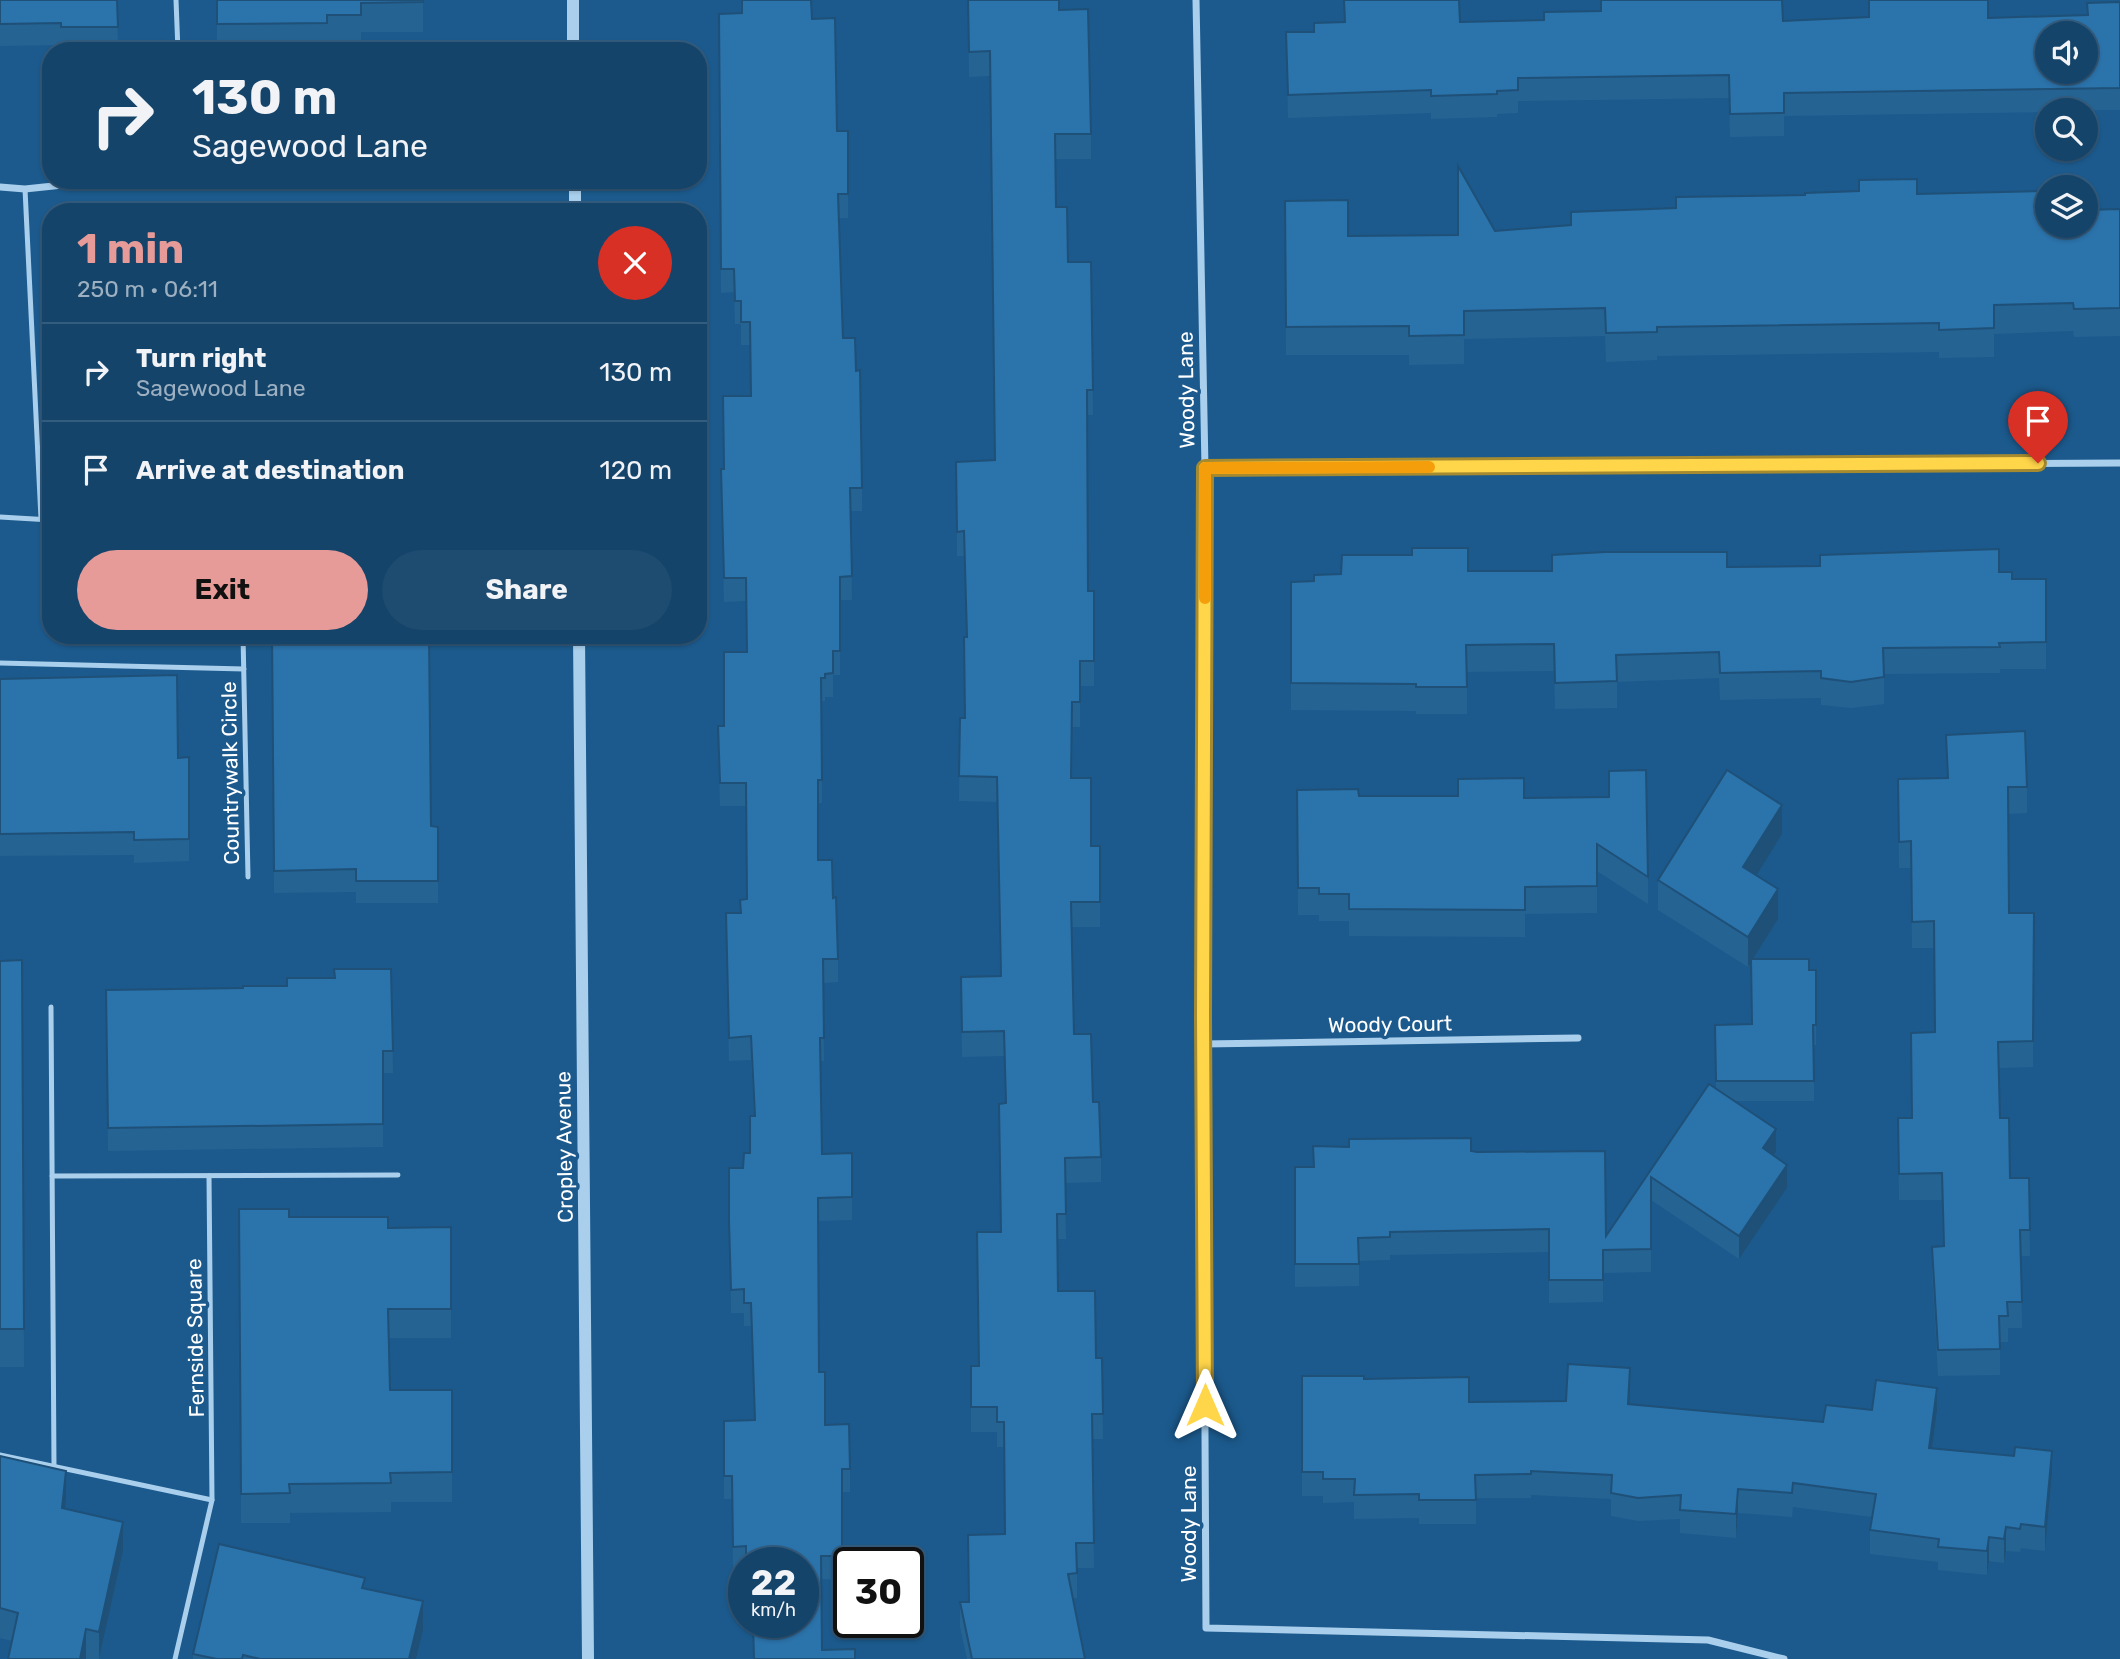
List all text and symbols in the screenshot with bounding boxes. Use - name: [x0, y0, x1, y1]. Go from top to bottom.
- map controls: [2035, 21, 2098, 238]
- button: sound: [2035, 21, 2098, 84]
- text: 130 m: [192, 68, 337, 126]
- icon: right: [77, 70, 168, 161]
- button: search: [2035, 98, 2098, 161]
- text: Sagewood Lane: [192, 127, 428, 165]
- button: layers: [2035, 175, 2098, 238]
- text: 1 min: [77, 224, 184, 274]
- button: close: [598, 226, 672, 300]
- text: 250 m · 06:11: [77, 275, 218, 303]
- street label: Woody Lane: [1172, 331, 1200, 449]
- text: Turn right: [136, 343, 266, 374]
- icon: right: [77, 353, 115, 391]
- text: 130 m: [599, 357, 672, 388]
- text: Sagewood Lane: [136, 374, 306, 402]
- pin: [2008, 391, 2068, 463]
- icon: arrive: [2019, 402, 2057, 440]
- icon: arrive: [77, 451, 115, 489]
- text: Arrive at destination: [136, 455, 404, 486]
- text: 120 m: [600, 455, 672, 486]
- button: Exit: [77, 550, 368, 630]
- button: Share: [382, 550, 672, 630]
- street label: Countrywalk Circle: [216, 681, 244, 865]
- street label: Woody Court: [1328, 1010, 1452, 1038]
- street label: Cropley Avenue: [550, 1071, 578, 1223]
- street label: Fernside Square: [181, 1258, 209, 1418]
- position arrow: [1168, 1368, 1242, 1442]
- street label: Woody Lane: [1176, 1465, 1201, 1583]
- speed limit sign: 30: [833, 1547, 924, 1638]
- text: 22: [751, 1562, 796, 1604]
- text: km/h: [751, 1599, 796, 1621]

